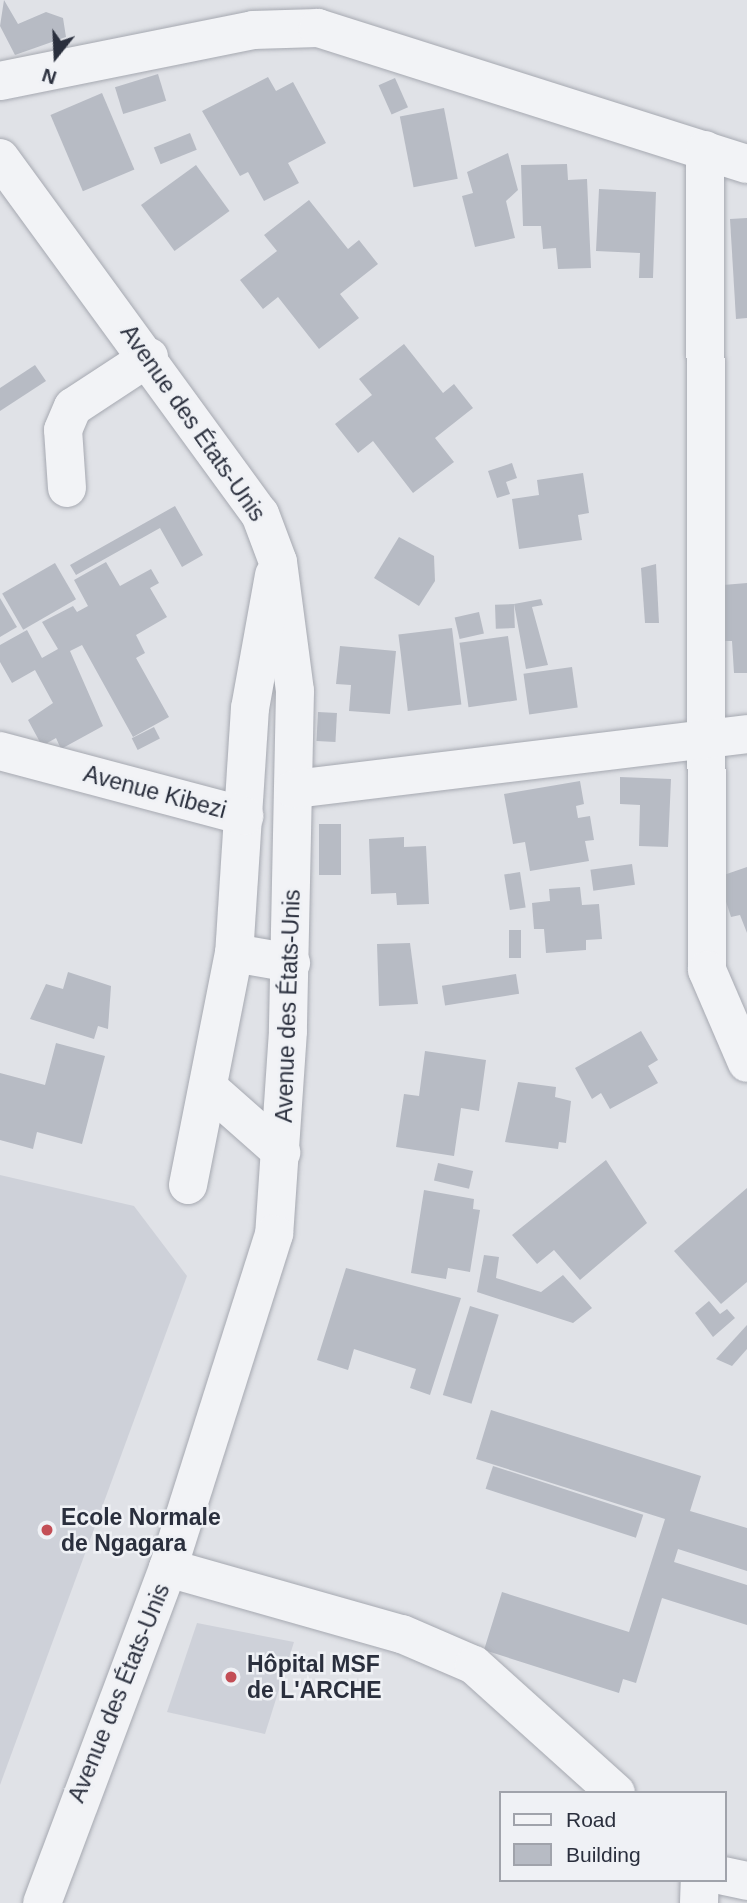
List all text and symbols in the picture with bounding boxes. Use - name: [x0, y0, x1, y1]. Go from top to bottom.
- north arrow: [21, 21, 91, 91]
- text: N: [40, 64, 59, 89]
- street label: Avenue des États-Unis: [115, 319, 271, 527]
- street label: Avenue Kibezi: [81, 760, 229, 824]
- street label: Avenue des États-Unis: [270, 889, 306, 1123]
- place label: Ecole Normale de Ngagara: [61, 1503, 221, 1557]
- marker: Ecole Normale de Ngagara: [39, 1522, 55, 1538]
- street label: Avenue des États-Unis: [62, 1580, 176, 1806]
- place label: Hôpital MSF de L'ARCHE: [247, 1650, 382, 1704]
- marker: Hôpital MSF de L'ARCHE: [221, 1667, 241, 1687]
- legend: [498, 1791, 726, 1882]
- text: Road: [566, 1808, 616, 1831]
- text: Building: [566, 1843, 641, 1866]

